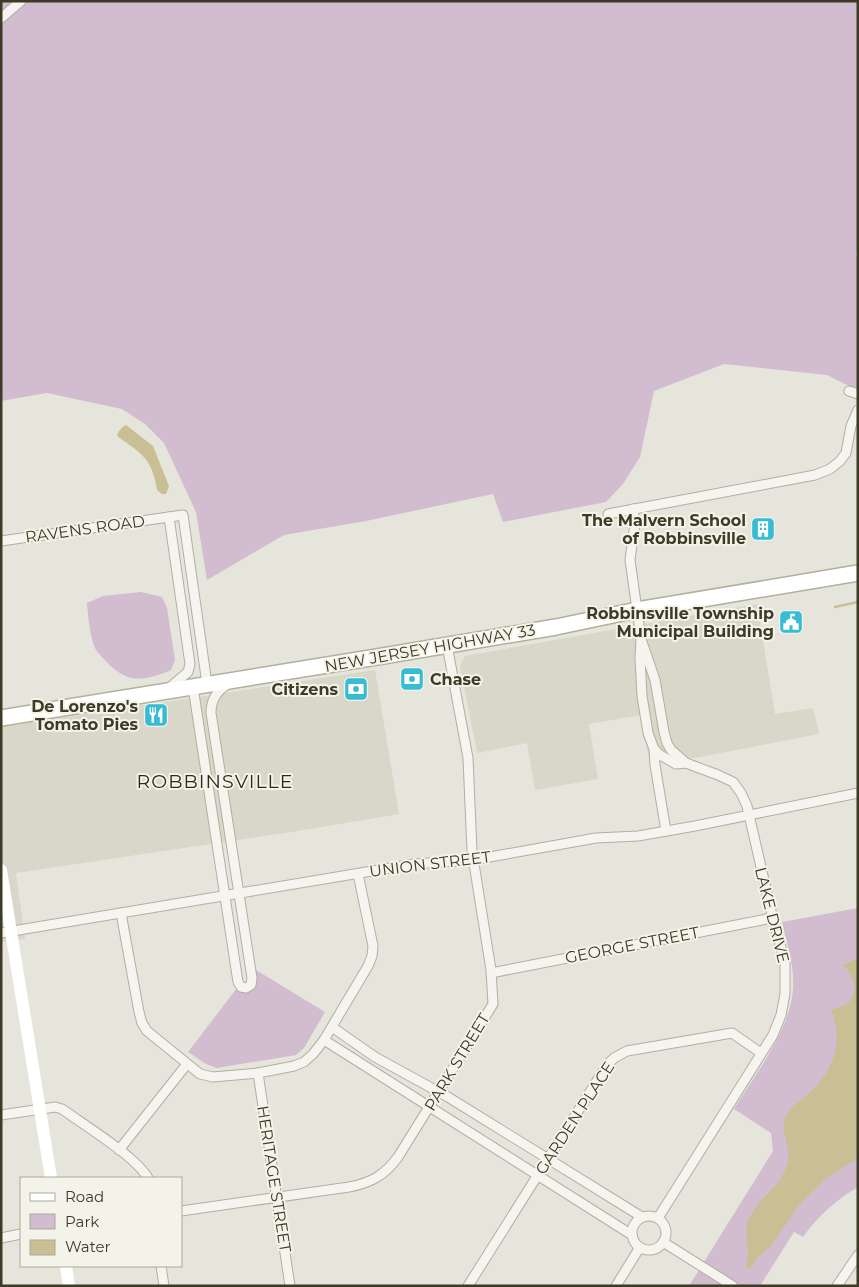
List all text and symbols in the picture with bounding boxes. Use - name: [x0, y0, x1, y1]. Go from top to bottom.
- street label: RAVENS ROAD: [24, 511, 146, 547]
- place label: The Malvern School of Robbinsville: [582, 511, 746, 548]
- building icon: The Malvern School of Robbinsville: [750, 516, 776, 542]
- place label: Robbinsville Township Municipal Building: [586, 604, 774, 641]
- public building icon: Robbinsville Township Municipal Building: [778, 609, 804, 635]
- street label: NEW JERSEY HIGHWAY 33: [323, 620, 537, 676]
- bank icon: Chase: [399, 666, 425, 692]
- place label: Chase: [430, 670, 481, 689]
- bank icon: Citizens: [343, 676, 369, 702]
- place label: Citizens: [272, 680, 339, 699]
- place label: De Lorenzo's Tomato Pies: [31, 697, 138, 734]
- restaurant icon: De Lorenzo's Tomato Pies: [143, 702, 169, 728]
- district label: ROBBINSVILLE: [136, 770, 294, 793]
- street label: UNION STREET: [368, 847, 493, 881]
- street label: LAKE DRIVE: [751, 865, 793, 965]
- street label: GEORGE STREET: [563, 923, 702, 967]
- street label: PARK STREET: [420, 1009, 494, 1114]
- street label: GARDEN PLACE: [531, 1058, 619, 1178]
- street label: HERITAGE STREET: [253, 1104, 295, 1255]
- legend: [20, 1177, 182, 1267]
- text: Road: [65, 1187, 104, 1206]
- text: Park: [65, 1212, 99, 1231]
- text: Water: [65, 1237, 111, 1256]

